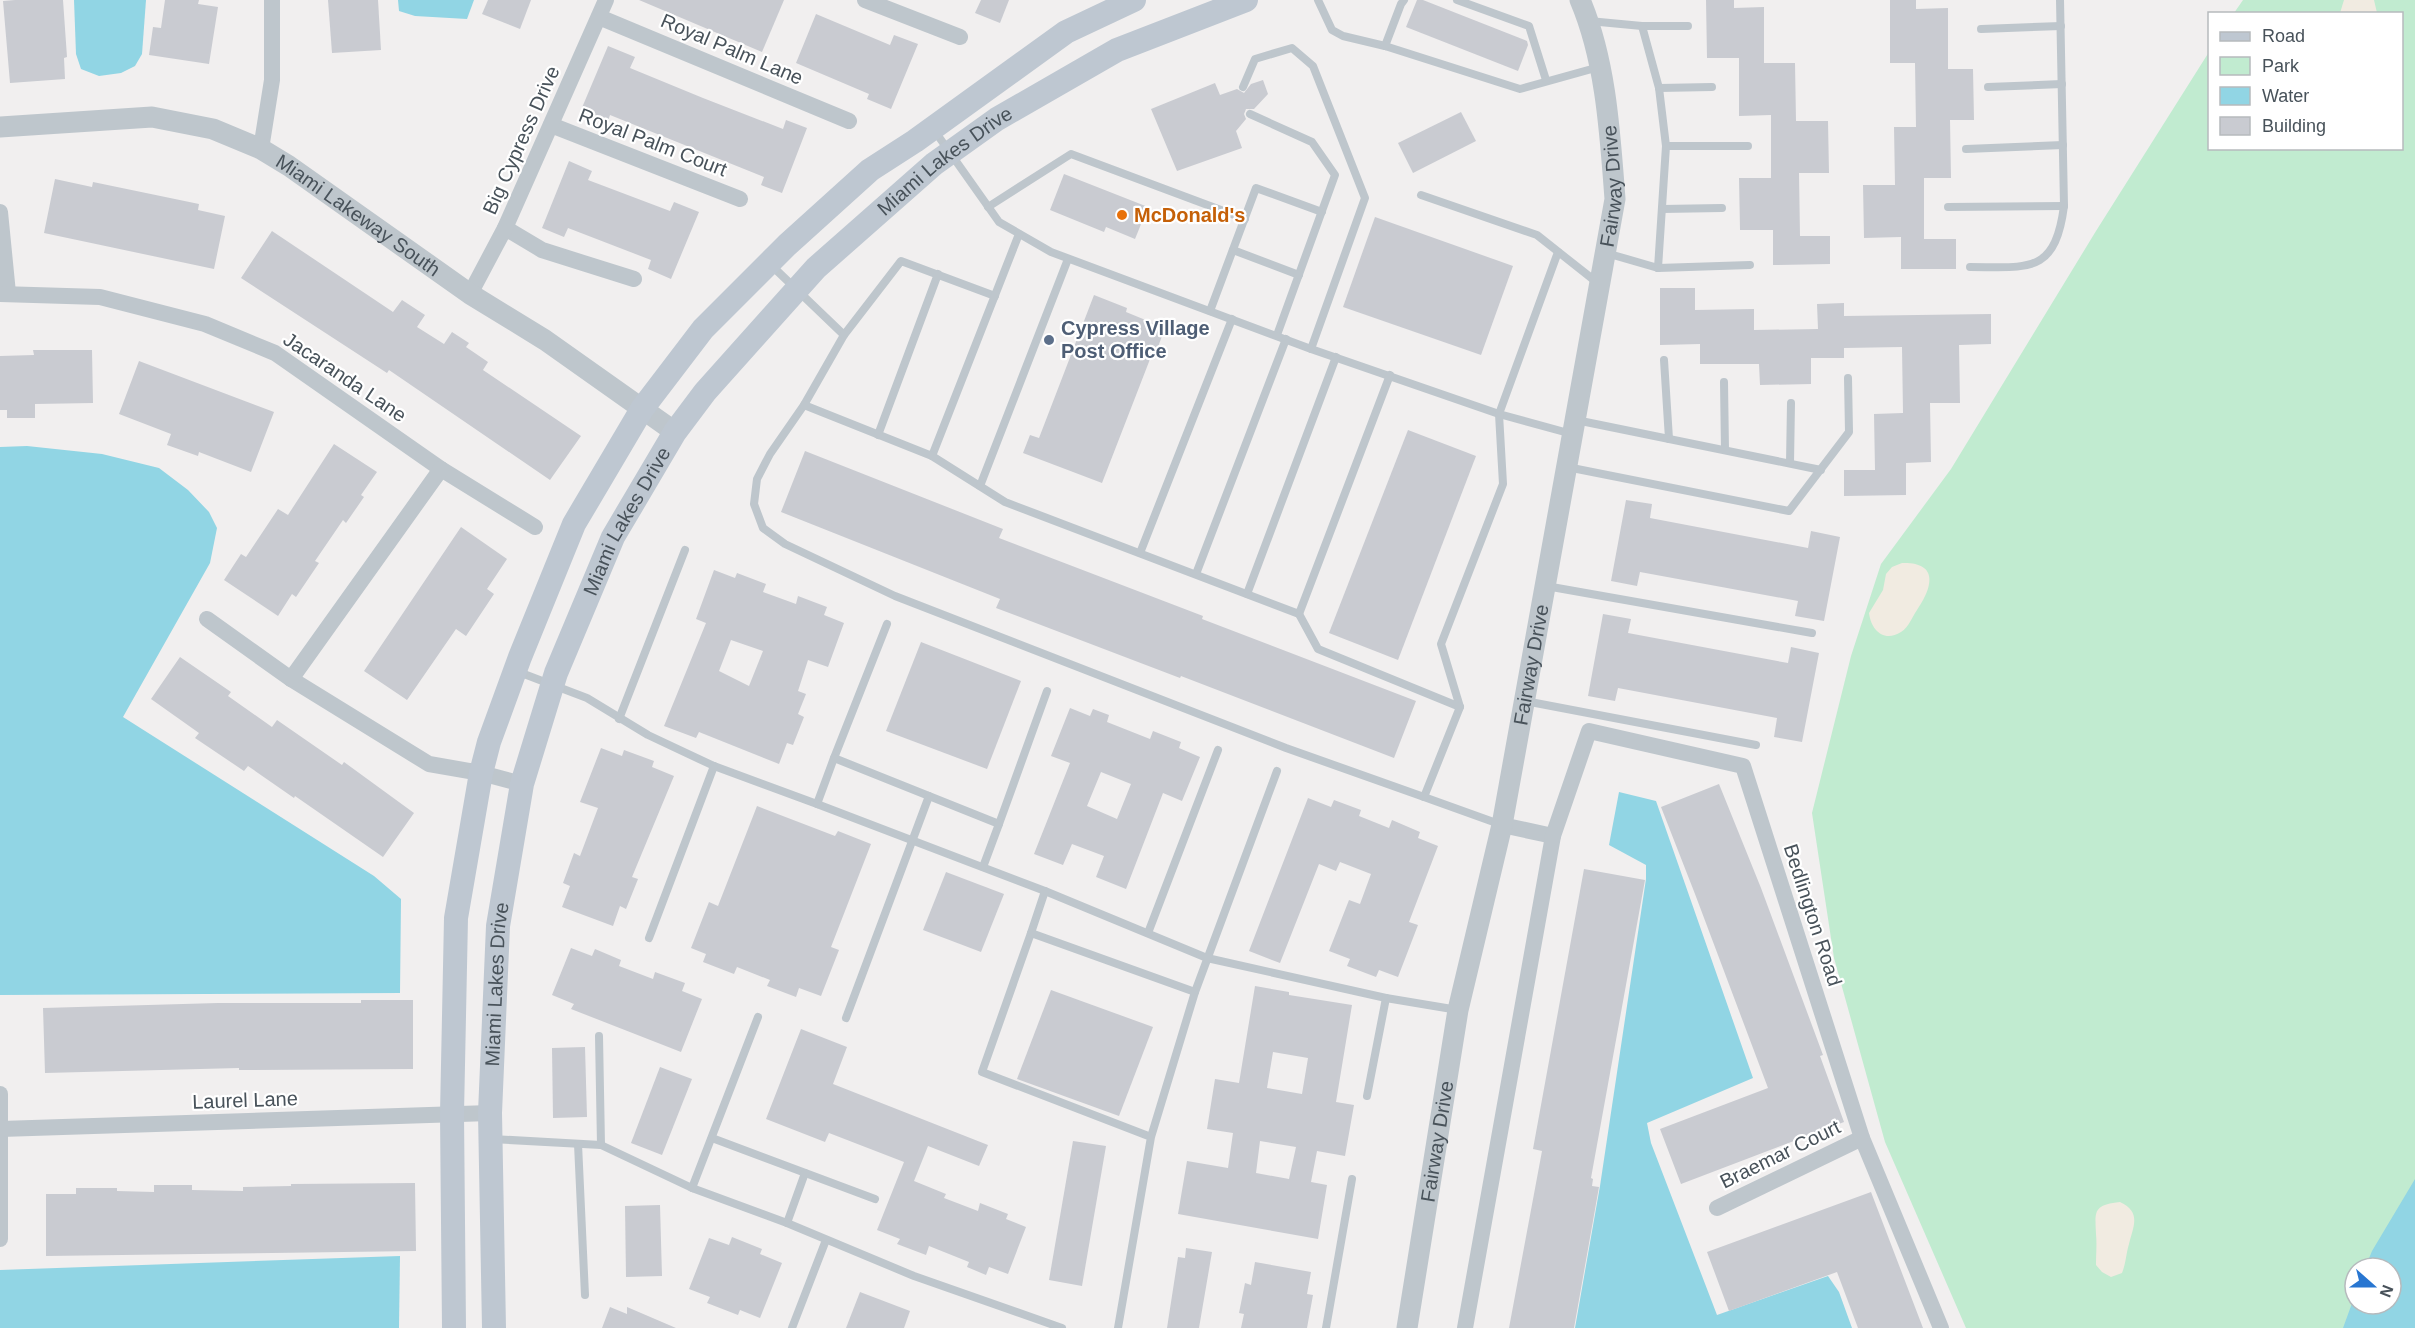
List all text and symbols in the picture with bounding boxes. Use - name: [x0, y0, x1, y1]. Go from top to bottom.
- street label: Royal Palm Lane: [658, 9, 806, 89]
- legend: [2208, 12, 2403, 150]
- text: Road: [2262, 26, 2305, 46]
- text: Park: [2262, 56, 2300, 76]
- street label: Big Cypress Drive: [478, 62, 564, 218]
- text: Water: [2262, 86, 2309, 106]
- street label: Miami Lakes Drive: [873, 102, 1016, 220]
- street label: Royal Palm Court: [576, 104, 731, 181]
- text: Building: [2262, 116, 2326, 136]
- street label: Fairway Drive: [1596, 124, 1626, 249]
- street label: Miami Lakeway South: [272, 150, 444, 280]
- place label: McDonald's: [1134, 204, 1245, 226]
- marker: McDonald's: [1115, 208, 1129, 222]
- place label: Cypress Village Post Office: [1061, 317, 1210, 362]
- street label: Jacaranda Lane: [279, 328, 411, 426]
- marker: Cypress Village Post Office: [1042, 333, 1056, 347]
- street label: Miami Lakes Drive: [579, 443, 675, 598]
- street label: Fairway Drive: [1509, 603, 1553, 727]
- street label: Bedlington Road: [1780, 841, 1846, 989]
- street label: Miami Lakes Drive: [481, 900, 513, 1067]
- street label: Fairway Drive: [1416, 1079, 1457, 1204]
- street label: Laurel Lane: [192, 1087, 298, 1113]
- street label: Braemar Court: [1716, 1115, 1844, 1193]
- north arrow: [2343, 1256, 2403, 1316]
- text: N: [2377, 1283, 2397, 1300]

